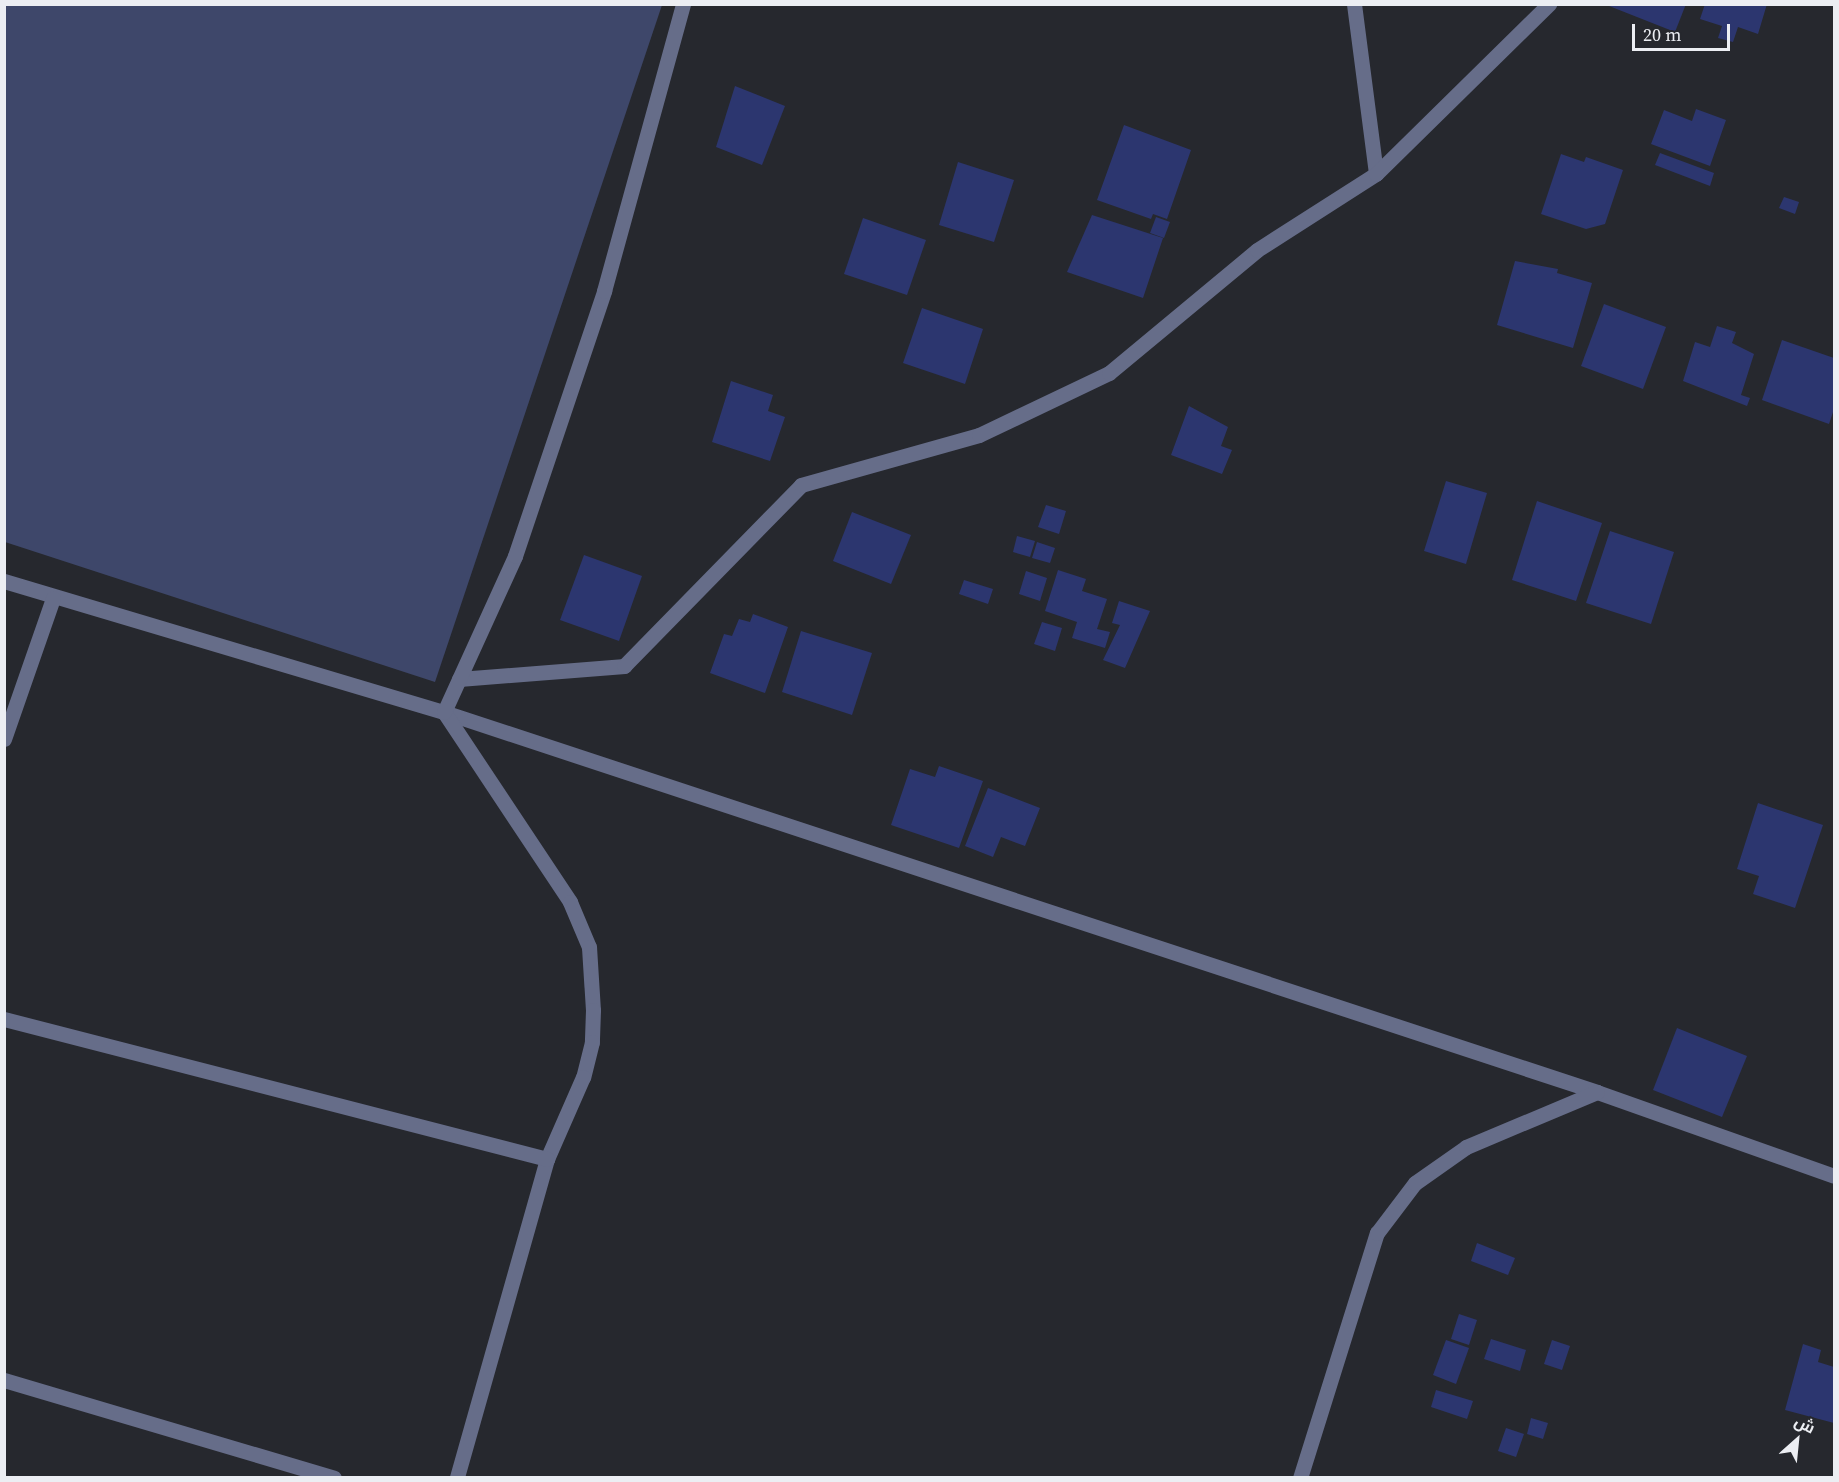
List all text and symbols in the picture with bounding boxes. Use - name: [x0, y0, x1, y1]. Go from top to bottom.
- scale bar: [1635, 12, 1732, 50]
- text: 20 m: [1643, 22, 1681, 47]
- north arrow: [1767, 1410, 1827, 1470]
- text: ش: [1791, 1410, 1819, 1438]

